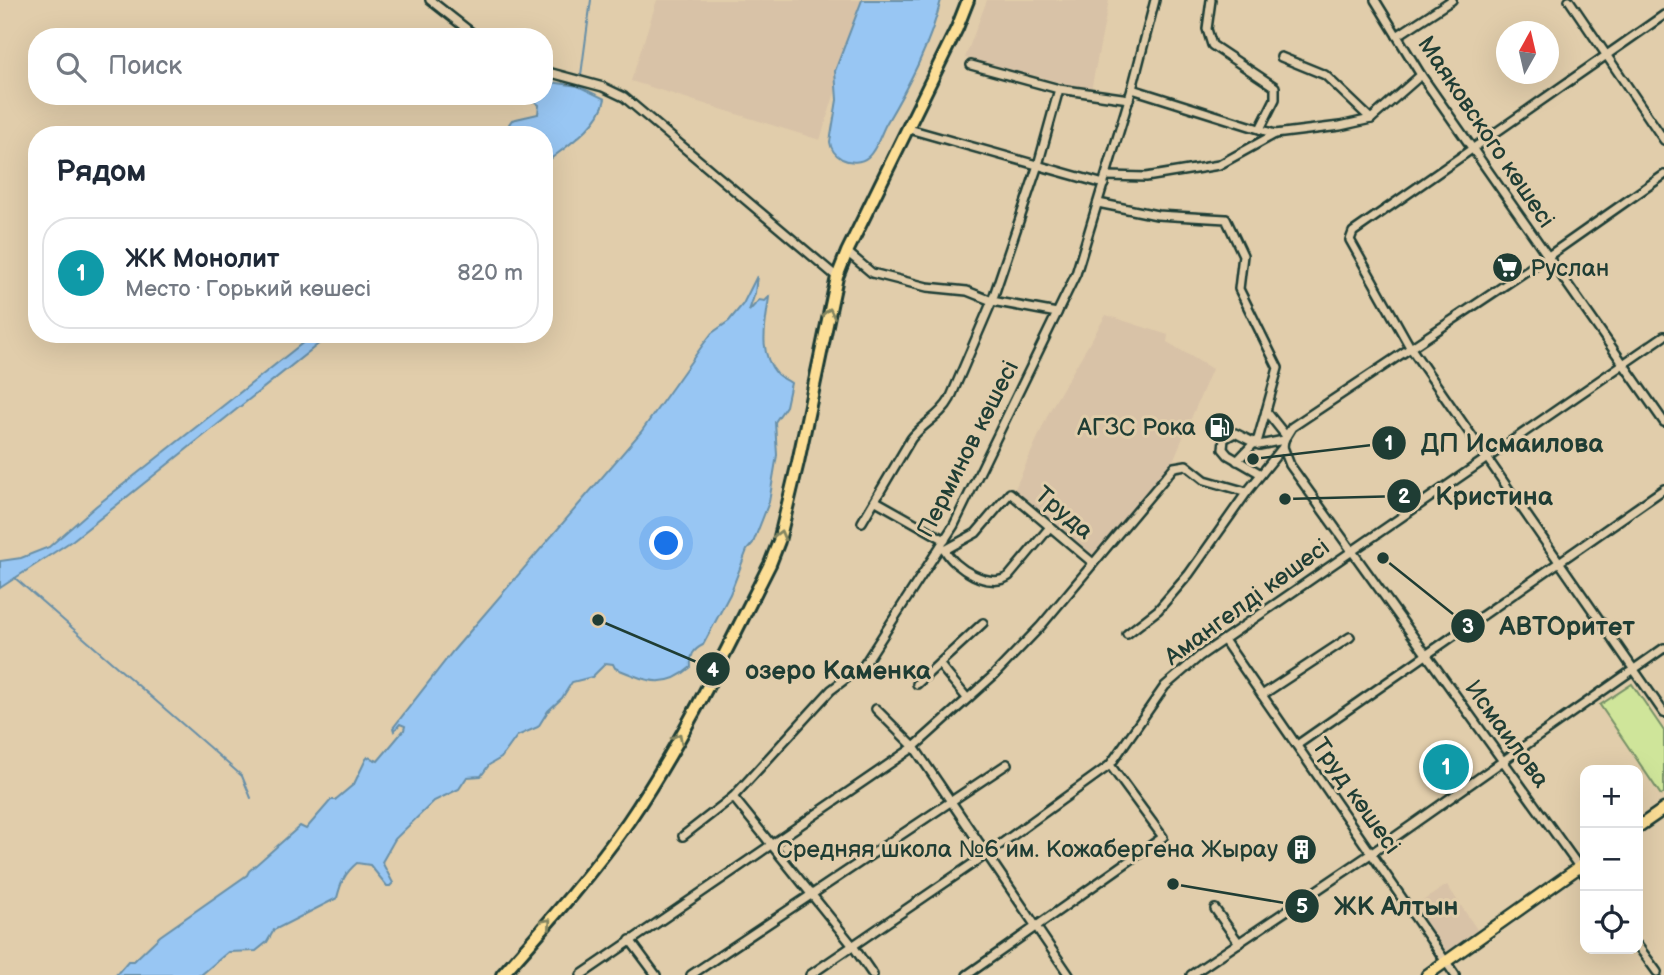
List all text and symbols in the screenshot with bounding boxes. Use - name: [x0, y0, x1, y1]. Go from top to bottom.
- north arrow: [1496, 21, 1559, 84]
- search box: [28, 28, 553, 105]
- street label: Маяковского көшесі: [1411, 31, 1561, 233]
- icon: search: [52, 48, 90, 86]
- text: Поиск: [108, 51, 182, 82]
- text: Рядом: [56, 154, 146, 190]
- text: ЖК Монолит: [125, 244, 279, 275]
- supermarket icon: Руслан: [1490, 251, 1524, 285]
- place label: Руслан: [1530, 254, 1609, 283]
- text: 1: [76, 259, 86, 287]
- text: 820 m: [457, 259, 523, 287]
- text: Место · Горький көшесі: [125, 275, 371, 303]
- one-way arrow: [821, 307, 836, 319]
- street label: Перминов көшесі: [911, 356, 1025, 542]
- fuel station icon: АГЗС Рока: [1202, 410, 1236, 444]
- place label: АГЗС Рока: [1076, 413, 1196, 442]
- callout: ДП Исмаилова: [1372, 419, 1617, 466]
- text: ДП Исмаилова: [1421, 429, 1604, 460]
- text: 1: [1385, 431, 1393, 456]
- callout: Кристина: [1386, 472, 1567, 519]
- street label: Труда: [1029, 480, 1099, 546]
- text: Кристина: [1435, 482, 1554, 513]
- text: 2: [1398, 484, 1411, 509]
- your location: [649, 526, 683, 560]
- one-way arrow: [772, 529, 786, 541]
- street label: Амангелді көшесі: [1158, 532, 1335, 672]
- callout: АВТОритет: [1450, 602, 1649, 649]
- text: АВТОритет: [1498, 612, 1636, 643]
- text: 3: [1462, 614, 1474, 639]
- callout: озеро Каменка: [696, 646, 945, 693]
- text: озеро Каменка: [745, 656, 932, 687]
- text: 4: [707, 658, 720, 683]
- street label: Исмаилова: [1458, 675, 1556, 793]
- street label: Труд көшесі: [1305, 732, 1407, 860]
- one-way arrow: [670, 733, 683, 745]
- pin: 1: [1423, 741, 1469, 793]
- map controls: [1580, 765, 1643, 954]
- button: +: [1580, 765, 1643, 828]
- button: −: [1580, 828, 1643, 891]
- building icon: Средняя школа №6 им. Кожабергена Жырау: [1284, 832, 1318, 866]
- place label: Средняя школа №6 им. Кожабергена Жырау: [777, 835, 1278, 864]
- callout: ЖК Алтын: [1285, 883, 1473, 930]
- button: locate: [1580, 891, 1643, 954]
- text: ЖК Алтын: [1334, 892, 1458, 923]
- text: 5: [1296, 894, 1308, 919]
- one-way arrow: [539, 919, 551, 932]

